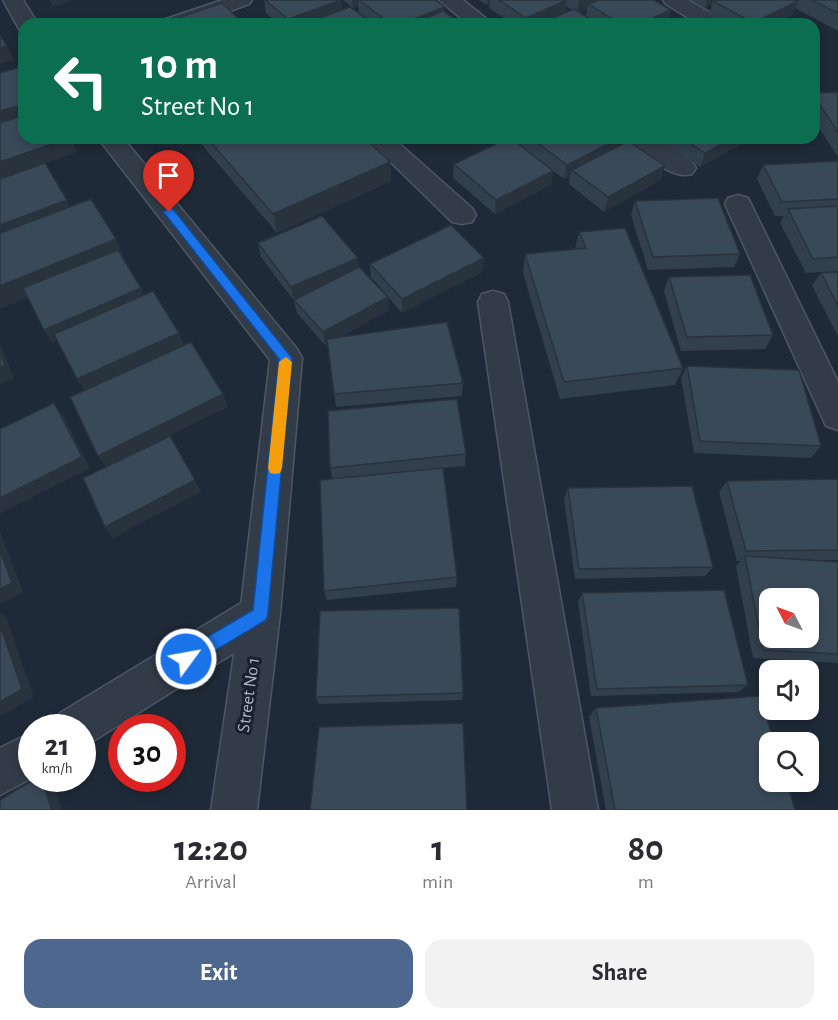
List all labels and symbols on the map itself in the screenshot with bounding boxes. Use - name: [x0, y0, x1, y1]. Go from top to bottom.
- pin: [143, 150, 194, 212]
- north arrow: [759, 588, 819, 648]
- position arrow: [154, 627, 218, 691]
- street label: Street No 1: [235, 656, 263, 734]
- speed limit sign: 30: [108, 714, 186, 792]

